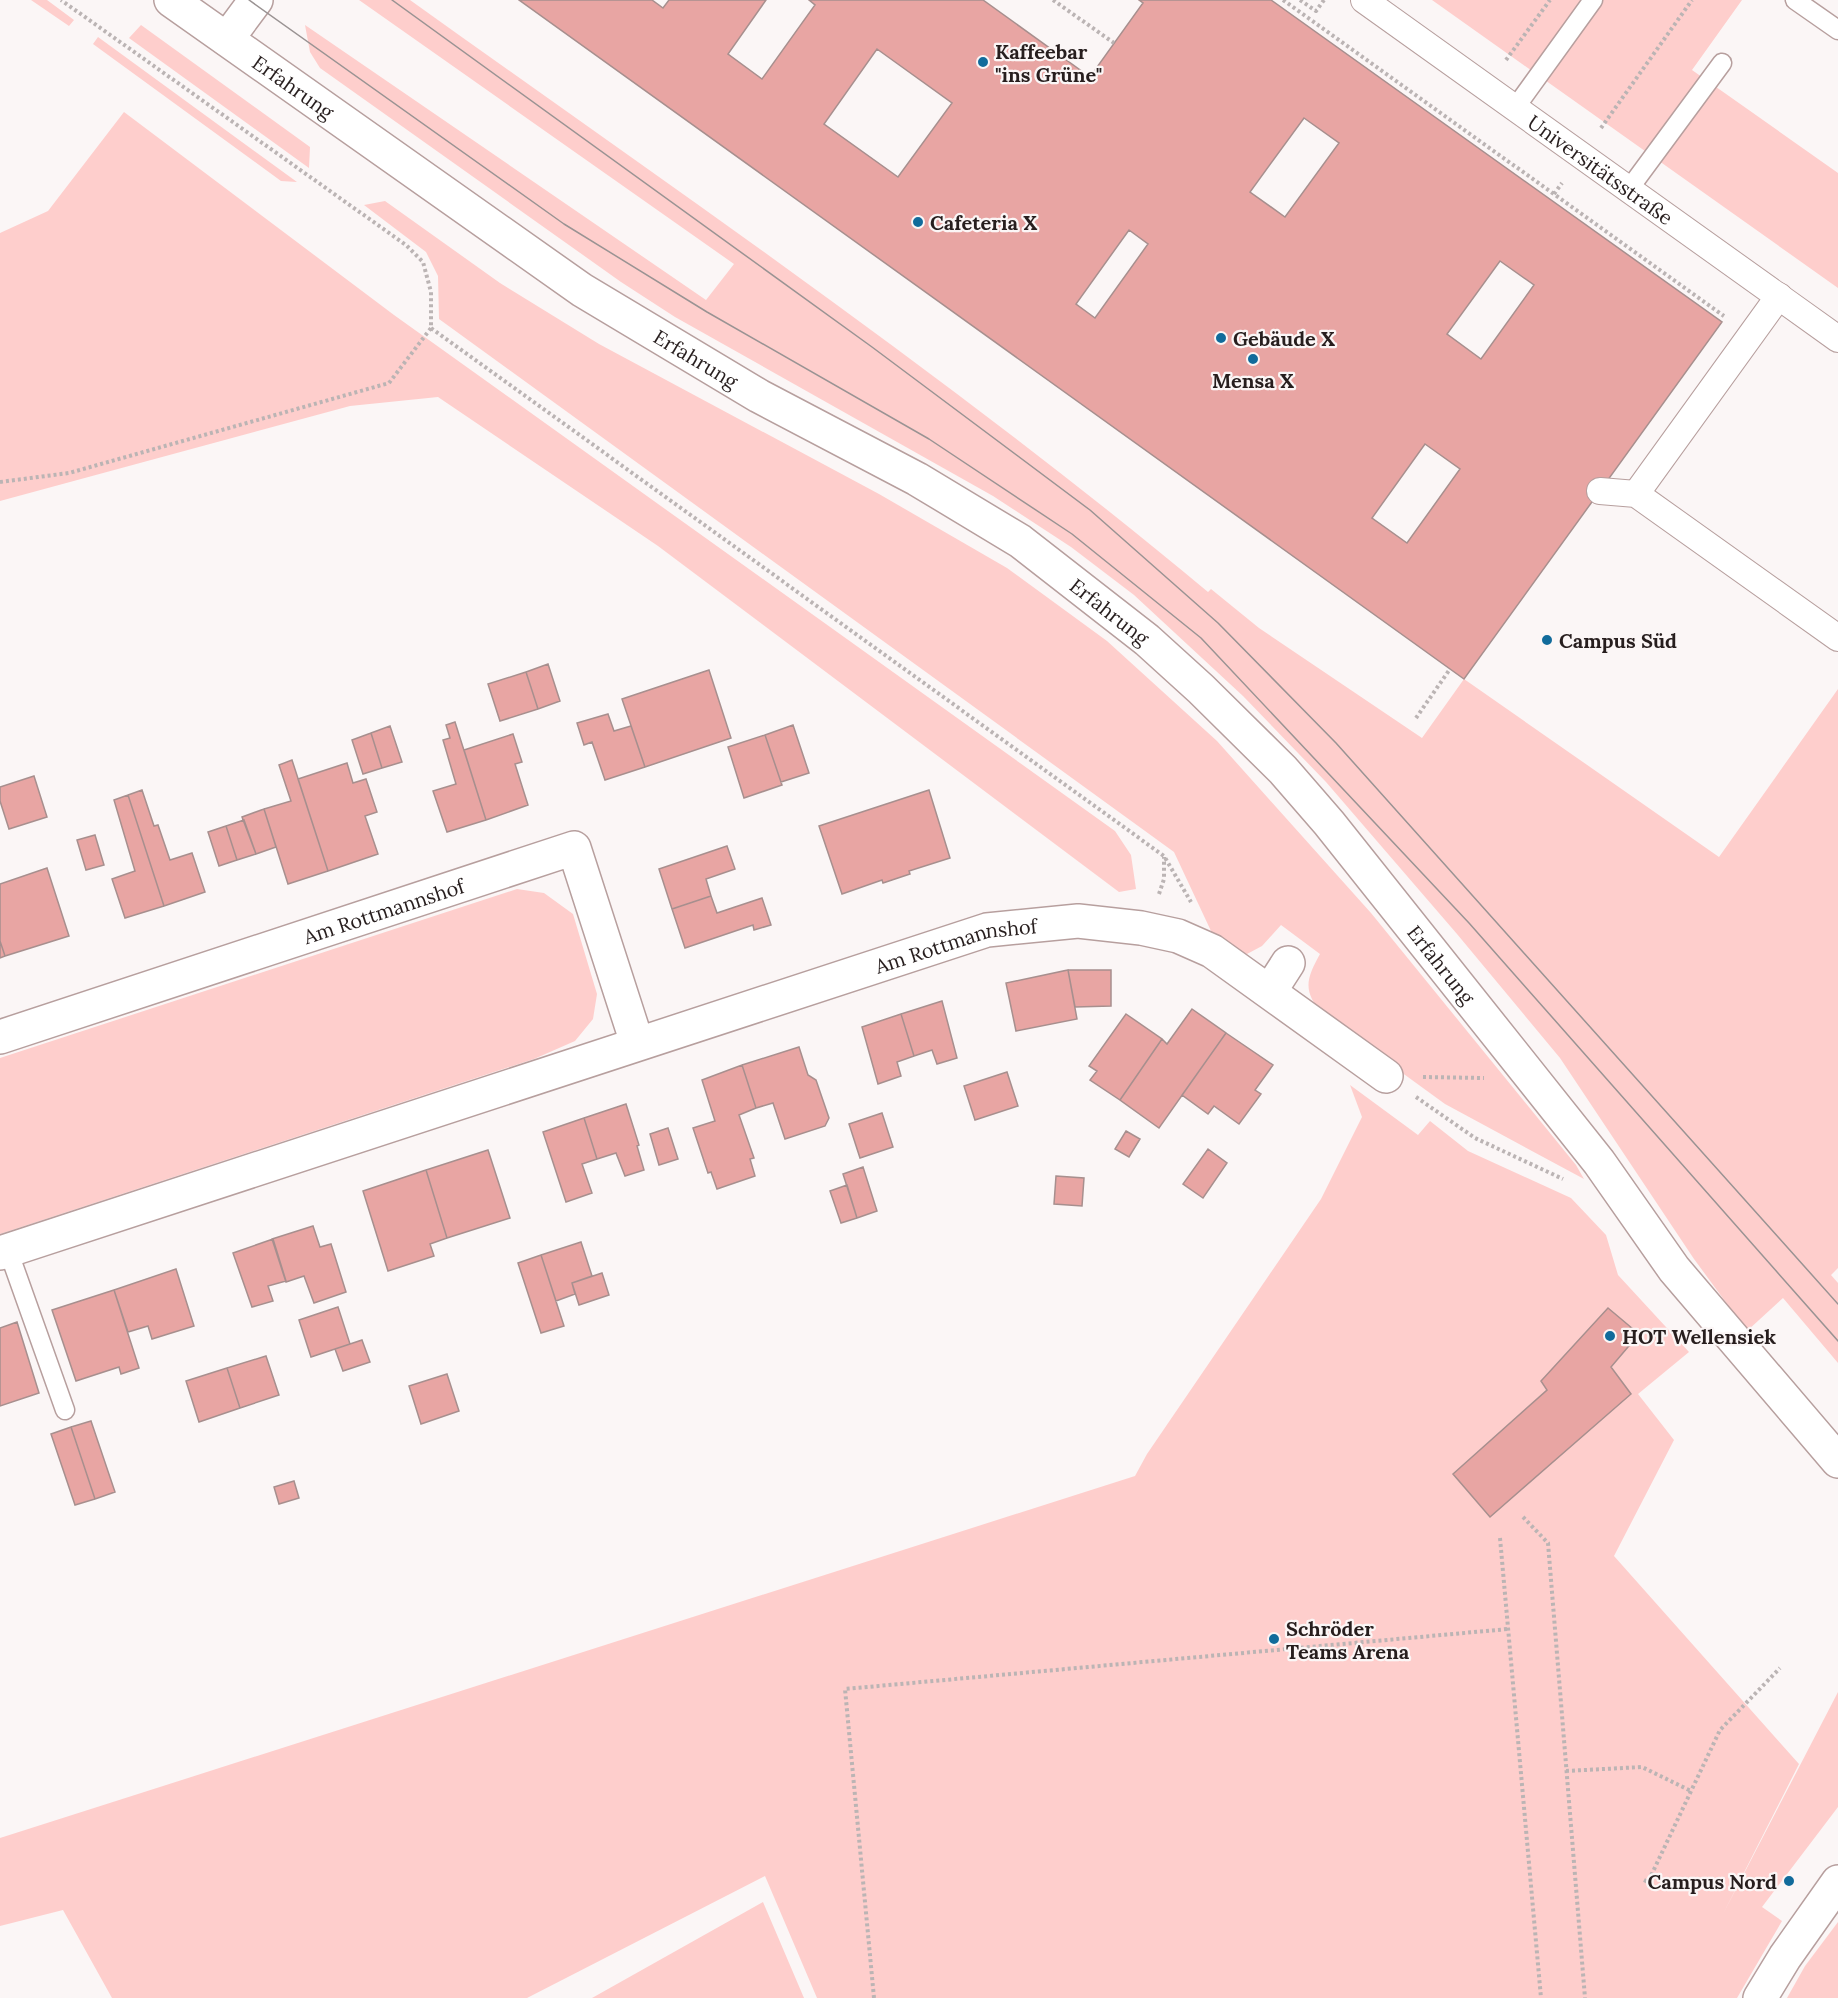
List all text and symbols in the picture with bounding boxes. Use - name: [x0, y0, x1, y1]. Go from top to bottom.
- place label: Kaffeebar "ins Grüne": [995, 39, 1102, 87]
- street label: Erfahrung: [248, 49, 340, 124]
- marker: Kaffeebar "ins Grüne": [976, 55, 990, 69]
- street label: Universitätsstraße: [1523, 109, 1678, 230]
- place label: Cafeteria X: [930, 210, 1037, 235]
- marker: Cafeteria X: [911, 215, 925, 229]
- street label: Erfahrung: [649, 323, 744, 394]
- place label: Gebäude X: [1233, 326, 1335, 351]
- marker: Gebäude X: [1214, 331, 1228, 345]
- marker: Mensa X: [1246, 352, 1260, 366]
- place label: Mensa X: [1212, 368, 1294, 393]
- street label: Erfahrung: [1065, 572, 1155, 650]
- place label: Campus Süd: [1559, 628, 1677, 653]
- marker: Campus Süd: [1540, 633, 1554, 647]
- street label: Am Rottmannshof: [299, 872, 468, 949]
- street label: Am Rottmannshof: [871, 912, 1040, 979]
- street label: Erfahrung: [1402, 920, 1481, 1010]
- place label: HOT Wellensiek: [1622, 1324, 1776, 1349]
- marker: HOT Wellensiek: [1603, 1329, 1617, 1343]
- place label: Schröder Teams Arena: [1286, 1616, 1410, 1664]
- marker: Schröder Teams Arena: [1267, 1632, 1281, 1646]
- place label: Campus Nord: [1647, 1869, 1777, 1894]
- marker: Campus Nord: [1782, 1874, 1796, 1888]

